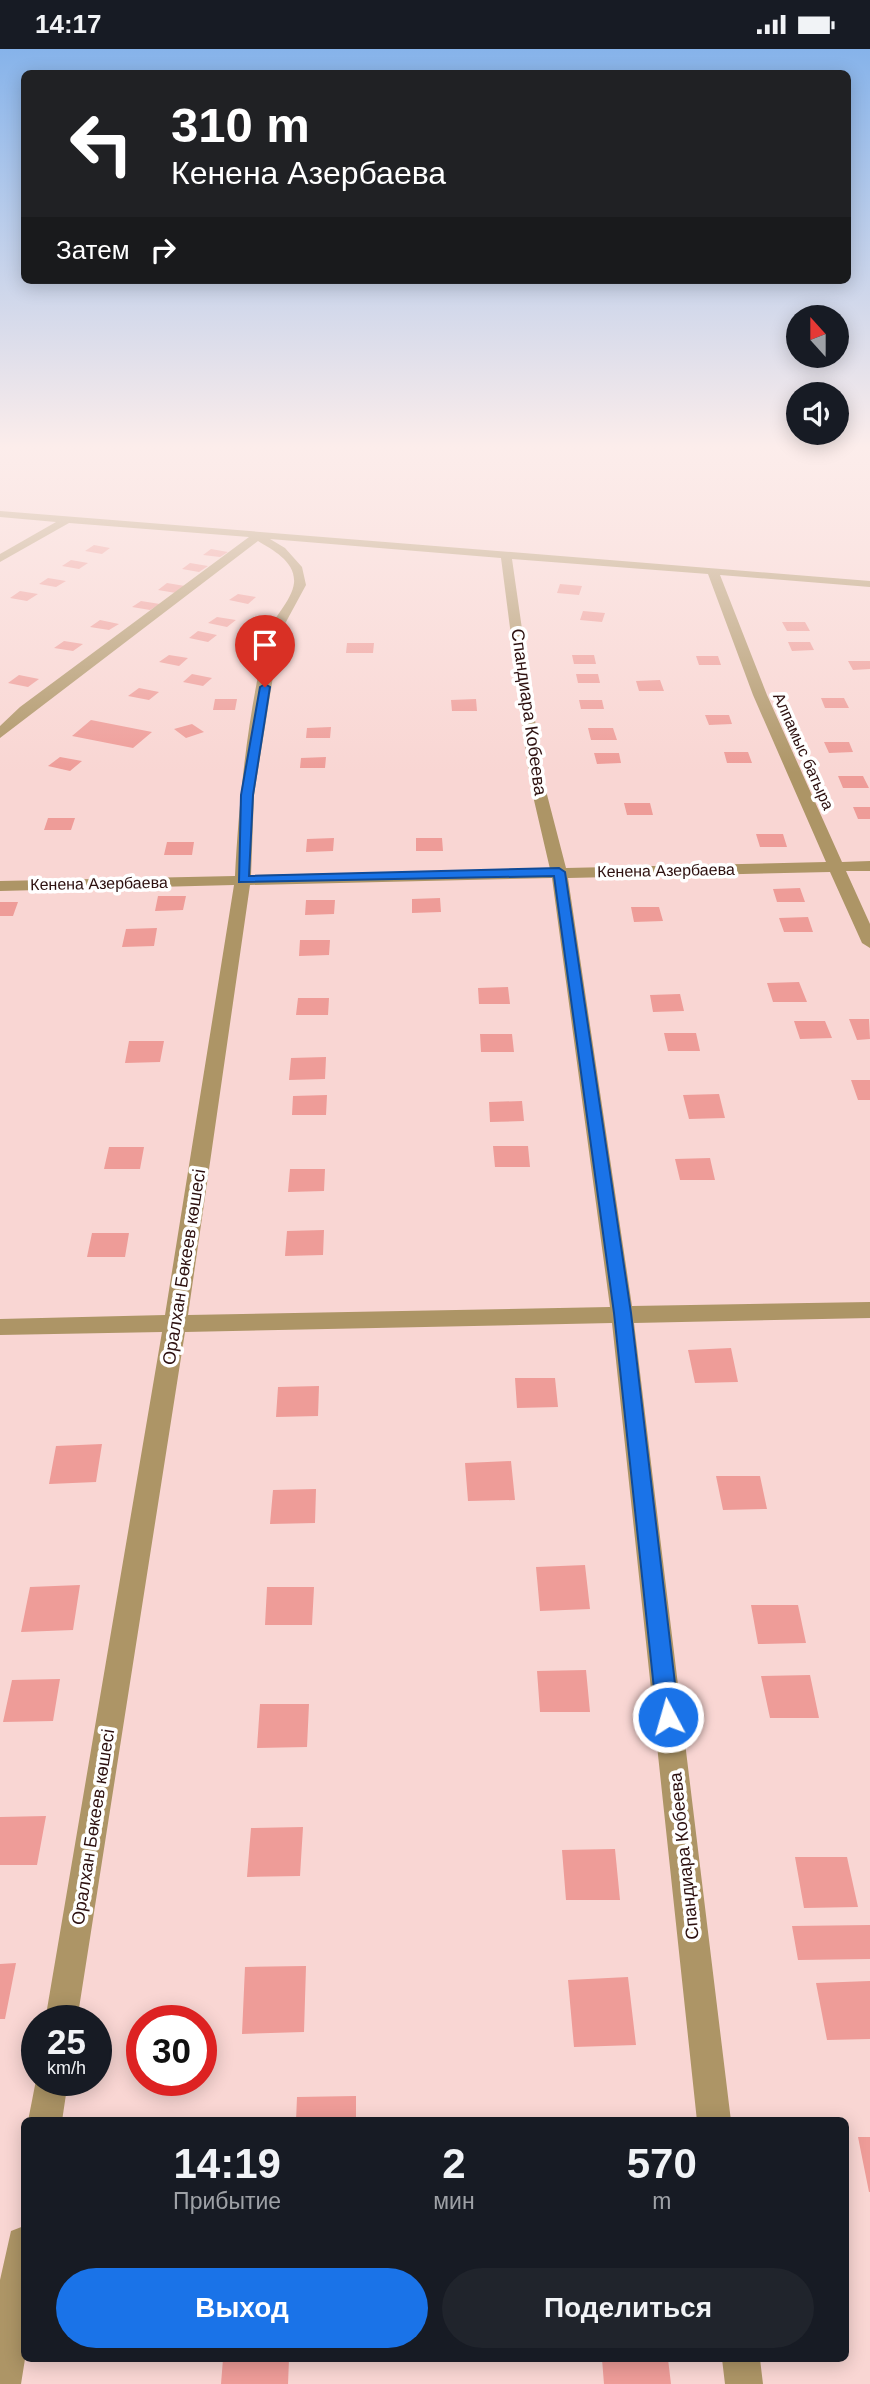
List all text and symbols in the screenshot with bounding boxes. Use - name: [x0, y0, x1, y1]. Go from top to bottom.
- text: 14:17: [35, 9, 102, 39]
- icon: left: [56, 98, 147, 189]
- text: 310 m: [171, 98, 310, 152]
- text: Кенена Азербаева: [171, 155, 446, 191]
- icon: right: [144, 231, 182, 269]
- text: Затем: [56, 235, 130, 265]
- north arrow: [786, 305, 849, 367]
- map controls: [786, 305, 849, 445]
- button: sound: [786, 382, 849, 445]
- pin: [235, 615, 295, 687]
- icon: arrive: [246, 626, 284, 664]
- street label: Спандиара Кобеева: [507, 627, 551, 798]
- street label: Алпамыс батыра: [770, 690, 837, 813]
- street label: Кенена Азербаева: [597, 861, 735, 880]
- street label: Кенена Азербаева: [30, 874, 168, 893]
- street label: Оралхан Бөкеев көшесі: [159, 1168, 209, 1366]
- position arrow: [631, 1680, 705, 1754]
- street label: Оралхан Бөкеев көшесі: [68, 1728, 118, 1926]
- street label: Спандиара Кобеева: [665, 1770, 703, 1941]
- speed limit sign: 30: [126, 2005, 217, 2096]
- text: 25: [47, 2022, 86, 2061]
- text: km/h: [47, 2058, 86, 2078]
- text: 14:19: [173, 2140, 281, 2187]
- text: 2: [442, 2140, 466, 2187]
- text: 570: [627, 2140, 697, 2187]
- text: Прибытие: [173, 2188, 281, 2214]
- text: мин: [433, 2188, 475, 2214]
- text: m: [652, 2188, 671, 2214]
- button: Выход: [56, 2268, 428, 2348]
- button: Поделиться: [442, 2268, 814, 2348]

